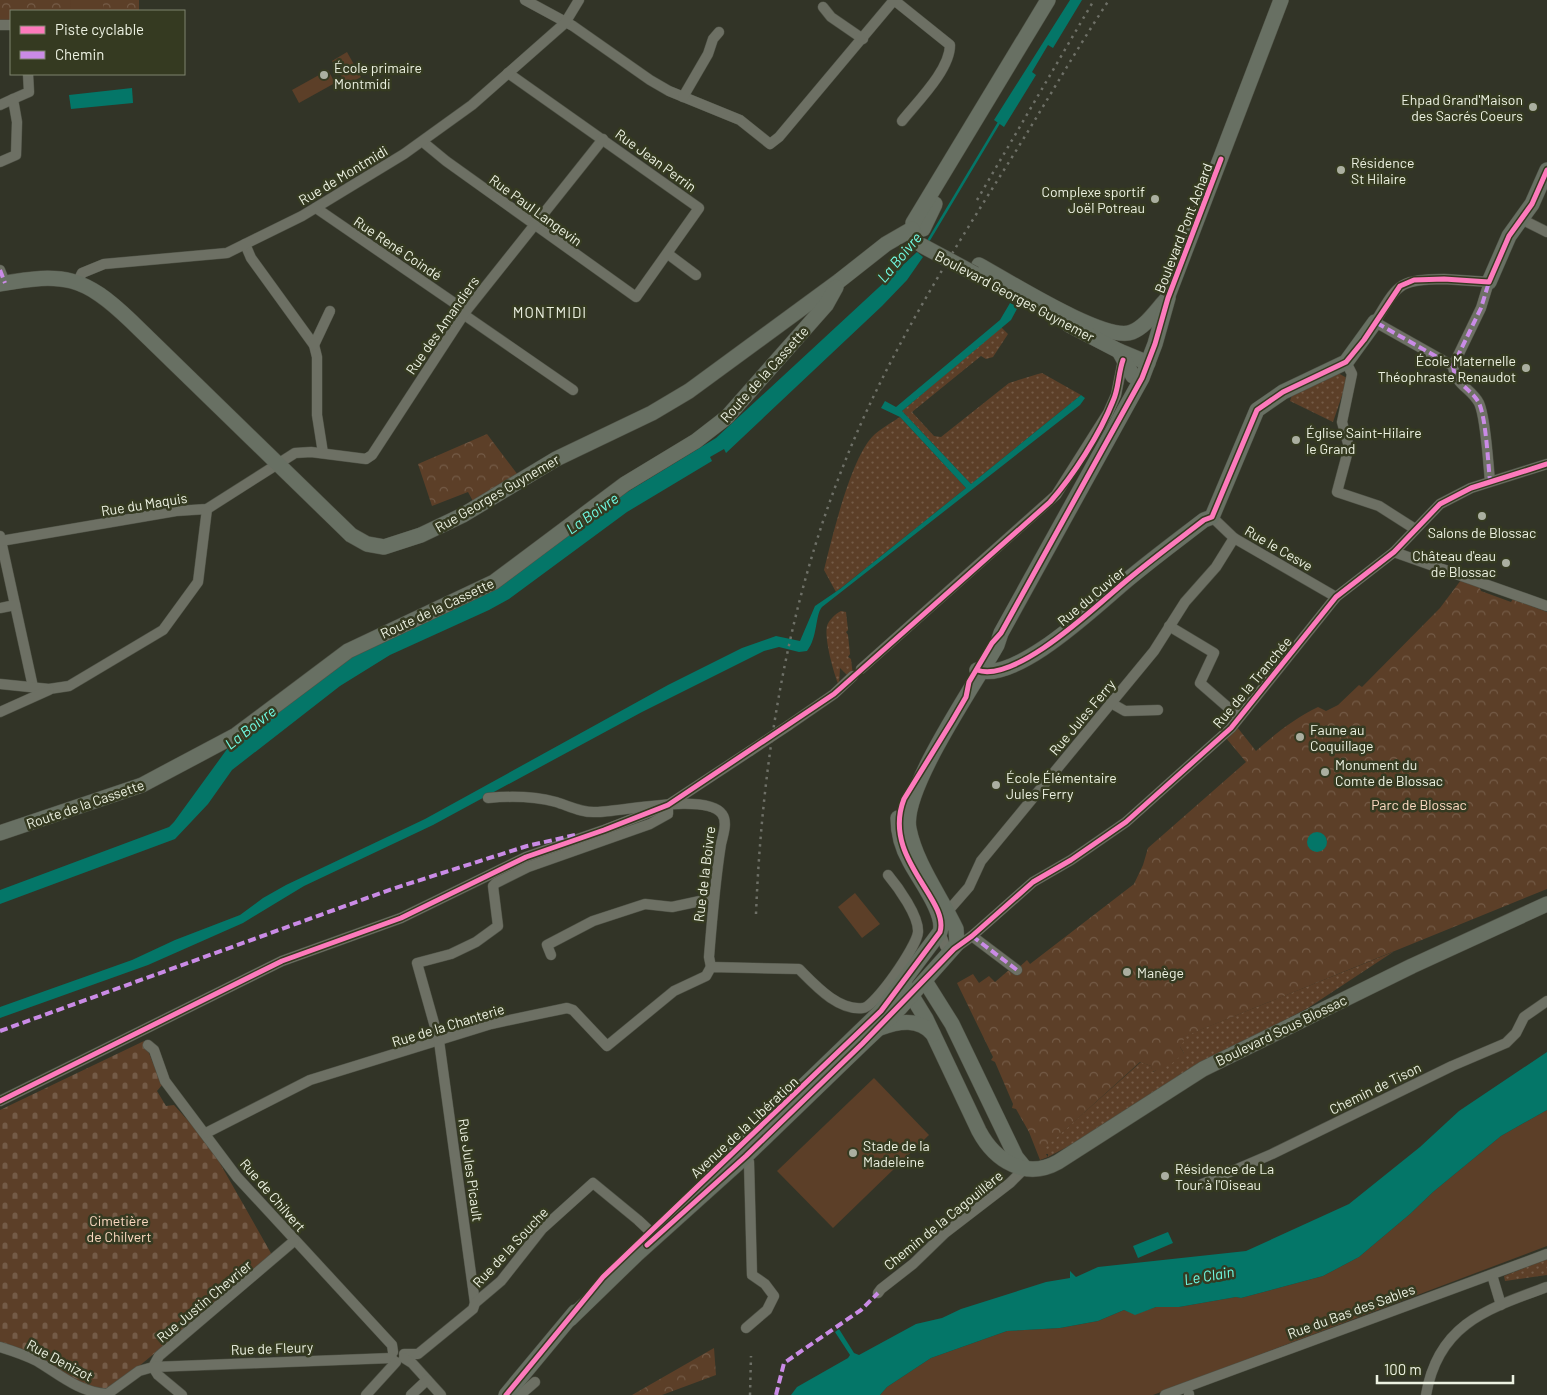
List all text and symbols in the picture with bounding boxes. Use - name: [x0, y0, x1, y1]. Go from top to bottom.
- legend: [10, 10, 185, 75]
- text: Piste cyclable: [55, 20, 144, 38]
- text: Chemin: [55, 45, 104, 63]
- place label: École primaire Montmidi: [334, 59, 422, 92]
- marker: École primaire Montmidi: [318, 69, 330, 81]
- place label: Ehpad Grand'Maison des Sacrés Coeurs: [1401, 91, 1523, 124]
- marker: Ehpad Grand'Maison des Sacrés Coeurs: [1527, 101, 1539, 113]
- street label: Rue Jean Perrin: [612, 125, 700, 195]
- street label: Rue de Montmidi: [295, 142, 391, 208]
- place label: Résidence St Hilaire: [1351, 154, 1414, 187]
- street label: Boulevard Pont Achard: [1150, 161, 1216, 295]
- marker: Résidence St Hilaire: [1335, 164, 1347, 176]
- street label: Rue Paul Langevin: [486, 171, 586, 249]
- place label: Complexe sportif Joël Potreau: [1042, 183, 1145, 216]
- marker: Complexe sportif Joël Potreau: [1149, 193, 1161, 205]
- street label: Rue René Coindé: [351, 212, 445, 284]
- water label: La Boivre: [873, 228, 925, 286]
- street label: Boulevard Georges Guynemer: [932, 247, 1098, 345]
- street label: Rue des Amandiers: [402, 272, 482, 377]
- district label: MONTMIDI: [513, 303, 587, 321]
- street label: Route de la Cassette: [716, 322, 812, 426]
- place label: École Maternelle Théophraste Renaudot: [1378, 352, 1516, 385]
- marker: École Maternelle Théophraste Renaudot: [1520, 362, 1532, 374]
- place label: Église Saint-Hilaire le Grand: [1306, 424, 1422, 457]
- marker: Église Saint-Hilaire le Grand: [1290, 434, 1302, 446]
- street label: Rue Georges Guynemer: [432, 450, 562, 536]
- water label: La Boivre: [562, 488, 622, 538]
- street label: Rue du Maquis: [100, 489, 189, 519]
- marker: Salons de Blossac: [1476, 510, 1488, 522]
- street label: Rue le Cesve: [1242, 522, 1316, 574]
- place label: Salons de Blossac: [1428, 524, 1536, 541]
- place label: Château d'eau de Blossac: [1412, 547, 1496, 580]
- marker: Château d'eau de Blossac: [1500, 557, 1512, 569]
- street label: Rue du Cuvier: [1054, 563, 1128, 629]
- street label: Route de la Cassette: [377, 574, 497, 642]
- street label: Rue de la Tranchée: [1209, 633, 1295, 731]
- street label: Rue Jules Ferry: [1045, 675, 1119, 758]
- water label: La Boivre: [221, 701, 279, 752]
- place label: Faune au Coquillage: [1310, 721, 1373, 754]
- marker: Faune au Coquillage: [1294, 731, 1306, 743]
- place label: Monument du Comte de Blossac: [1335, 756, 1443, 789]
- marker: Monument du Comte de Blossac: [1319, 766, 1331, 778]
- place label: École Élémentaire Jules Ferry: [1006, 769, 1117, 802]
- street label: Route de la Cassette: [24, 776, 146, 832]
- marker: École Élémentaire Jules Ferry: [990, 779, 1002, 791]
- park label: Parc de Blossac: [1371, 796, 1467, 813]
- street label: Rue de la Boivre: [690, 825, 718, 923]
- place label: Manège: [1137, 964, 1184, 981]
- marker: Manège: [1121, 966, 1133, 978]
- street label: Boulevard Sous Blossac: [1213, 991, 1349, 1069]
- street label: Rue de la Chanterie: [390, 1000, 506, 1050]
- street label: Chemin de Tison: [1326, 1058, 1424, 1118]
- street label: Avenue de la Libération: [687, 1073, 801, 1181]
- street label: Rue Jules Picault: [455, 1117, 487, 1223]
- place label: Stade de la Madeleine: [863, 1137, 930, 1170]
- marker: Stade de la Madeleine: [847, 1147, 859, 1159]
- street label: Rue de Chilvert: [237, 1155, 309, 1235]
- place label: Résidence de La Tour à l'Oiseau: [1175, 1160, 1274, 1193]
- street label: Chemin de la Cagouillère: [880, 1167, 1006, 1273]
- marker: Résidence de La Tour à l'Oiseau: [1159, 1170, 1171, 1182]
- street label: Rue de la Souche: [469, 1204, 551, 1290]
- park label: Cimetière de Chilvert: [86, 1212, 152, 1245]
- street label: Rue Justin Chevrier: [153, 1256, 255, 1346]
- water label: Le Clain: [1183, 1262, 1236, 1288]
- street label: Rue du Bas des Sables: [1285, 1280, 1417, 1342]
- street label: Rue Denizot: [24, 1335, 96, 1385]
- street label: Rue de Fleury: [231, 1338, 314, 1358]
- scale bar: [1377, 1352, 1513, 1384]
- text: 100 m: [1384, 1360, 1422, 1378]

